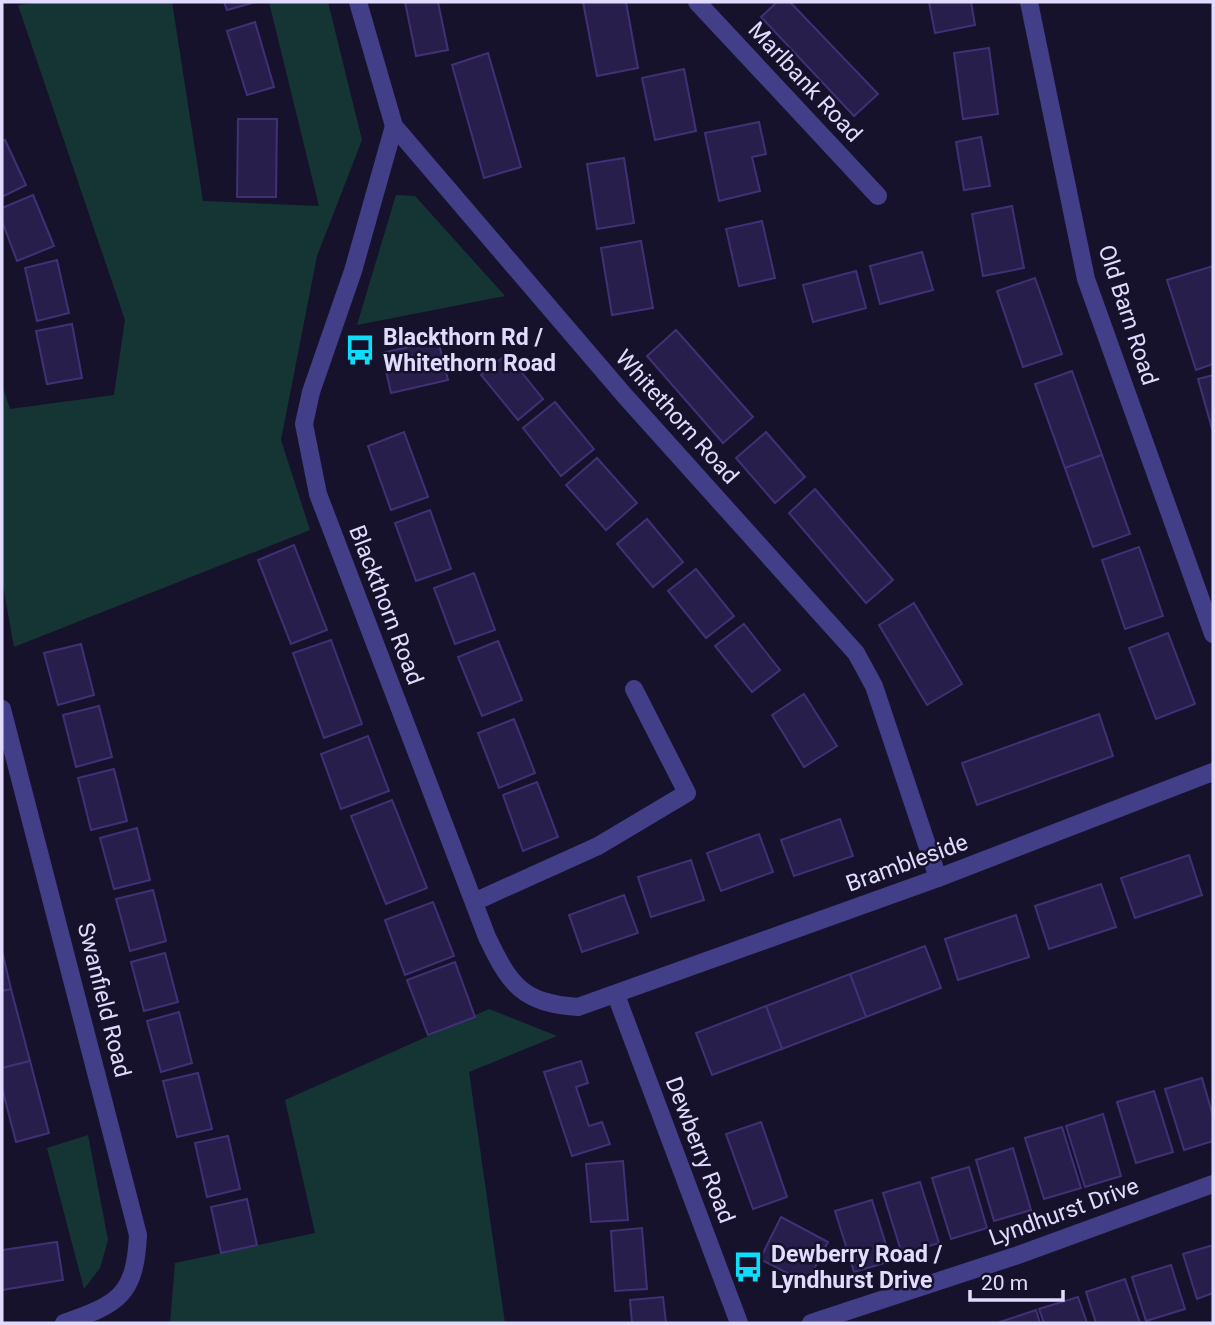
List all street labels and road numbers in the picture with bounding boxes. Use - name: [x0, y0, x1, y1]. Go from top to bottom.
- street label: Marlbank Road: [743, 16, 867, 148]
- street label: Old Barn Road: [1093, 241, 1163, 389]
- street label: Whitethorn Road: [610, 345, 744, 489]
- street label: Blackthorn Road: [343, 522, 429, 688]
- street label: Brambleside: [842, 828, 972, 898]
- street label: Swanfield Road: [72, 920, 136, 1080]
- street label: Dewberry Road: [660, 1073, 740, 1227]
- street label: Lyndhurst Drive: [985, 1172, 1143, 1252]

